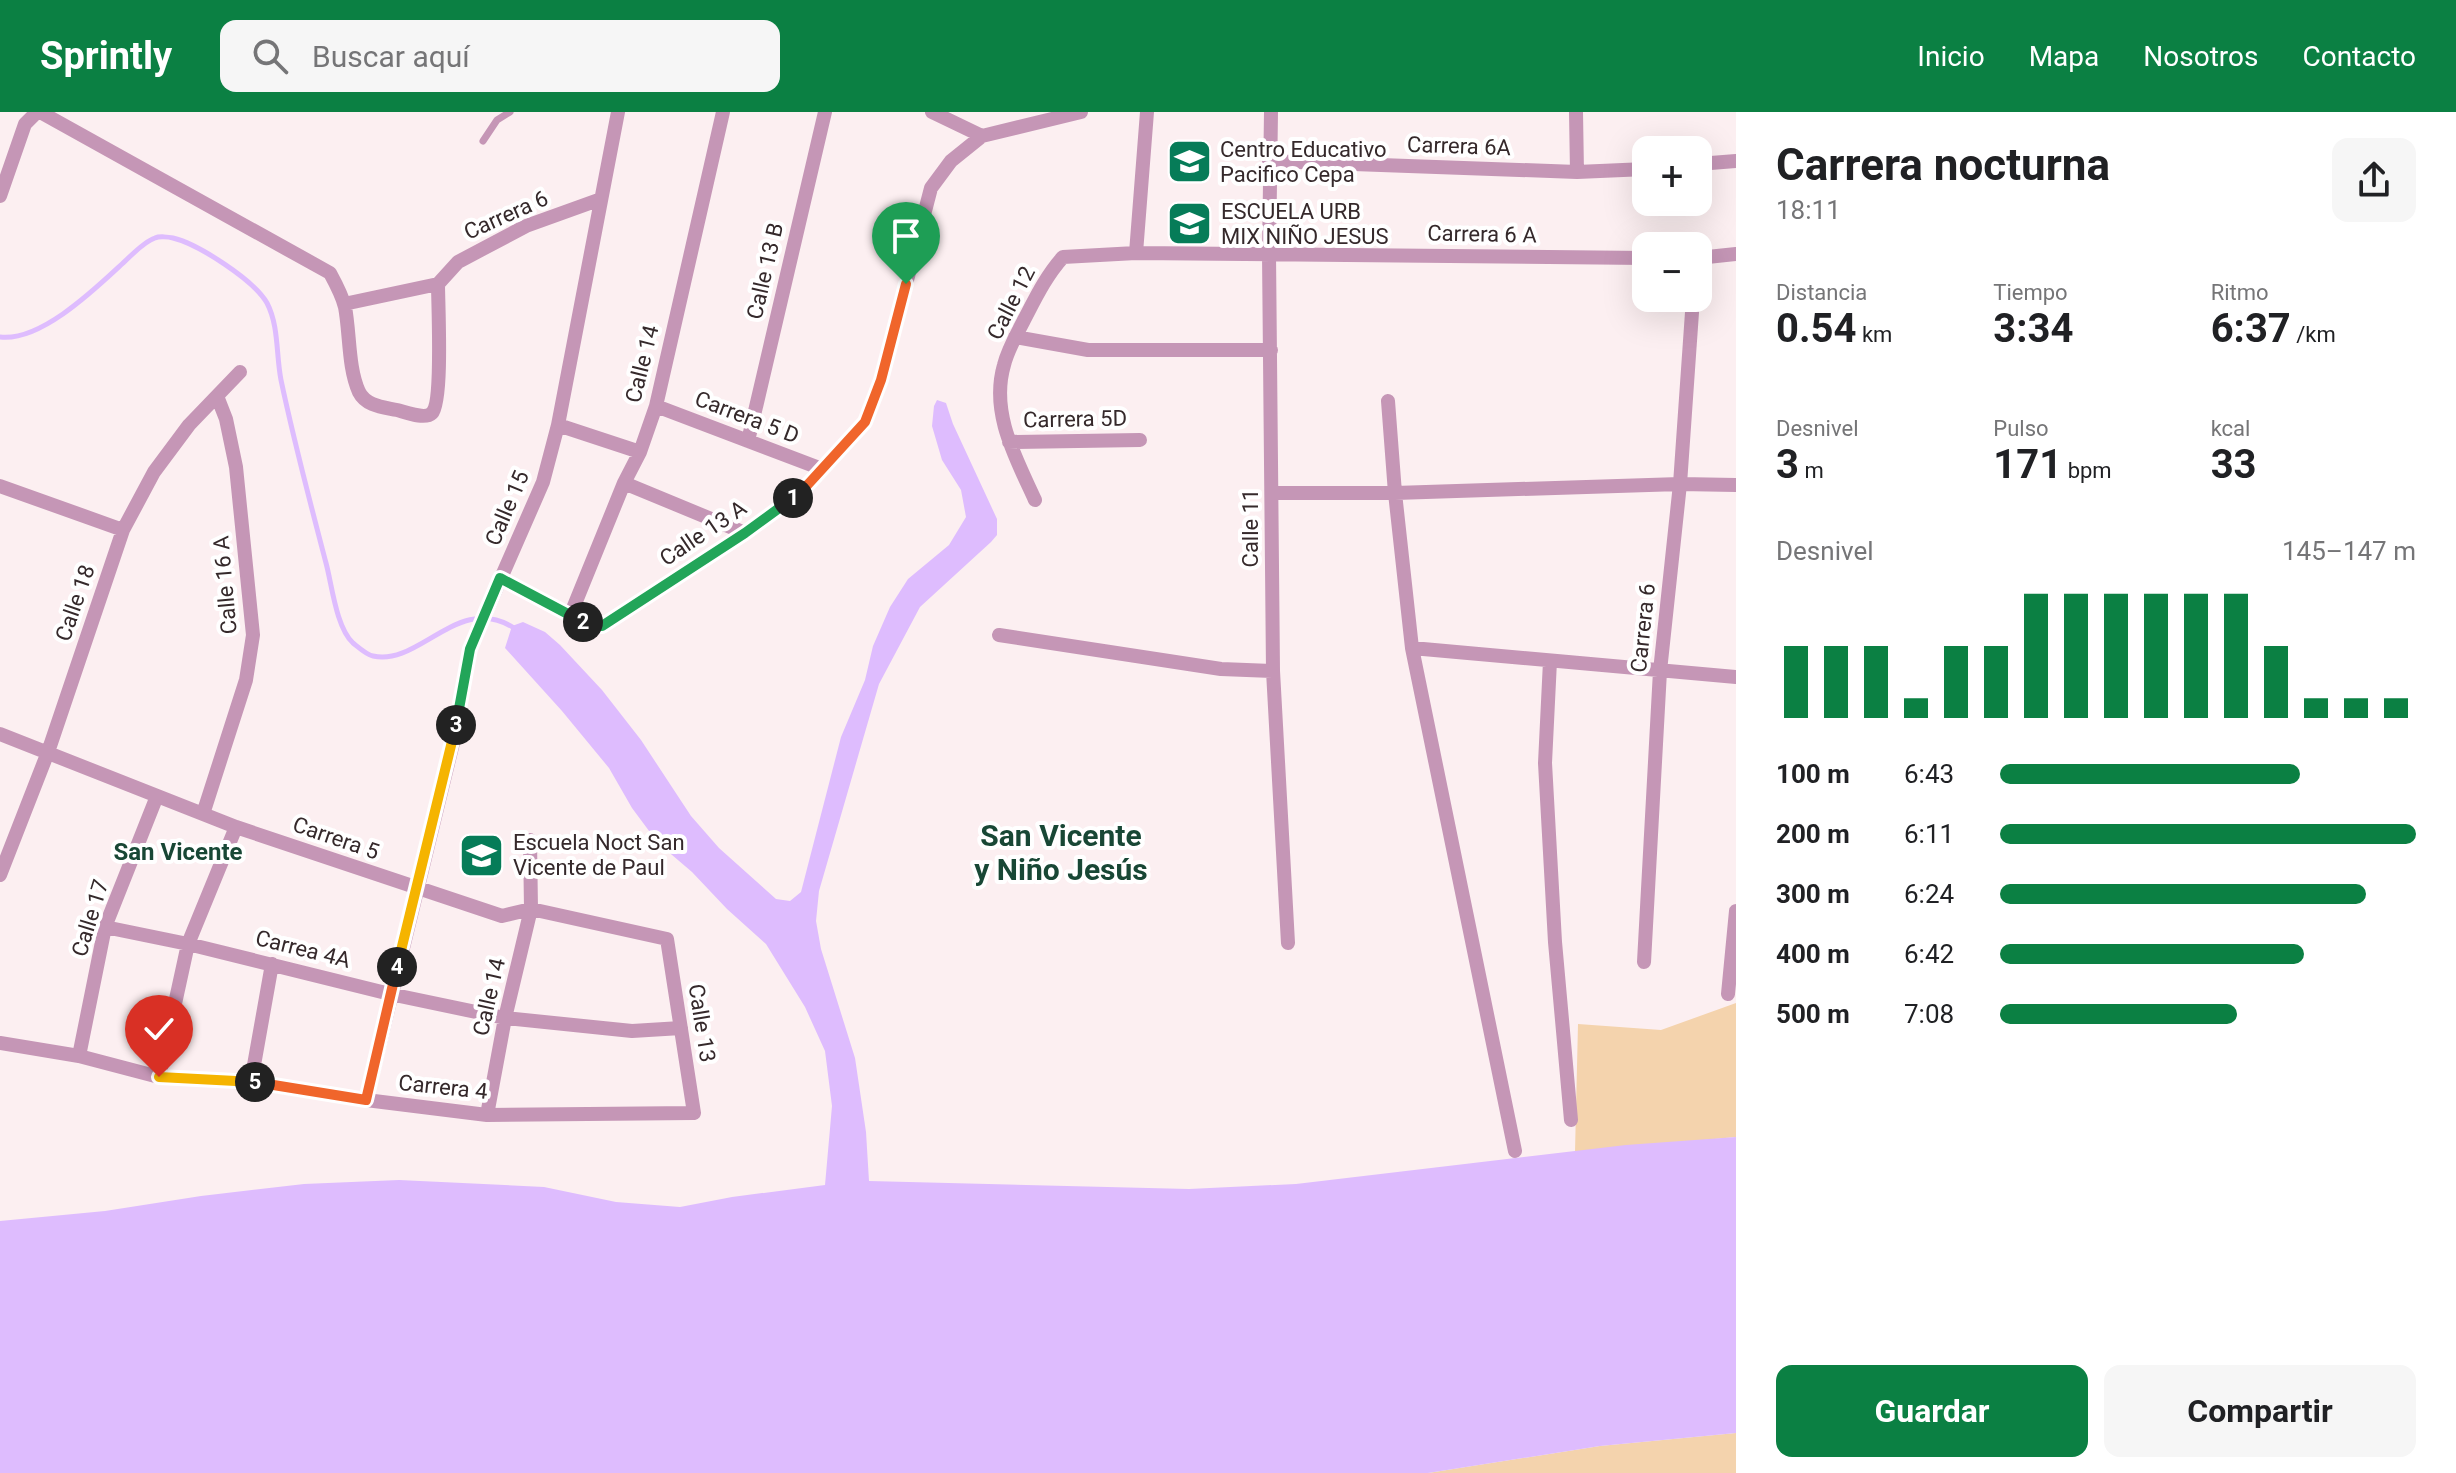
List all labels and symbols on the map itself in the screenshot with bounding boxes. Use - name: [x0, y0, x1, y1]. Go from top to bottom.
- street label: Carrera 6A: [1407, 132, 1512, 160]
- place label: Centro Educativo Pacifico Cepa: [1220, 137, 1386, 187]
- school or university icon: Centro Educativo Pacifico Cepa: [1165, 138, 1213, 186]
- street label: Carrera 6: [460, 185, 552, 245]
- place label: ESCUELA URB MIX NIÑO JESUS: [1221, 199, 1389, 249]
- school or university icon: ESCUELA URB MIX NIÑO JESUS: [1166, 200, 1214, 248]
- pin: [872, 202, 940, 284]
- street label: Calle 13 B: [742, 220, 788, 322]
- street label: Carrera 6 A: [1427, 221, 1537, 247]
- street label: Calle 12: [982, 262, 1040, 344]
- street label: Calle 14: [620, 323, 664, 405]
- street label: Carrera 5 D: [691, 386, 803, 448]
- street label: Carrera 5D: [1023, 406, 1127, 432]
- street label: Calle 15: [480, 467, 534, 549]
- pin: 1: [773, 478, 813, 518]
- street label: Calle 11: [1238, 489, 1263, 567]
- street label: Calle 13 A: [655, 495, 751, 571]
- street label: Calle 16 A: [208, 534, 242, 635]
- street label: Calle 18: [50, 562, 100, 644]
- street label: Carrera 6: [1626, 582, 1660, 674]
- pin: 2: [563, 602, 603, 642]
- pin: 3: [436, 705, 476, 745]
- street label: Carrera 5: [290, 812, 382, 864]
- district label: San Vicente y Niño Jesús: [974, 818, 1148, 887]
- place label: Escuela Noct San Vicente de Paul: [513, 830, 685, 880]
- school or university icon: Escuela Noct San Vicente de Paul: [458, 831, 506, 879]
- district label: San Vicente: [113, 838, 243, 866]
- street label: Calle 17: [67, 877, 113, 959]
- street label: Carrea 4A: [253, 925, 354, 973]
- pin: 4: [377, 947, 417, 987]
- street label: Calle 14: [468, 956, 510, 1038]
- street label: Calle 13: [683, 982, 721, 1064]
- pin: [125, 995, 193, 1077]
- pin: 5: [235, 1062, 275, 1102]
- street label: Carrera 4: [397, 1070, 489, 1104]

